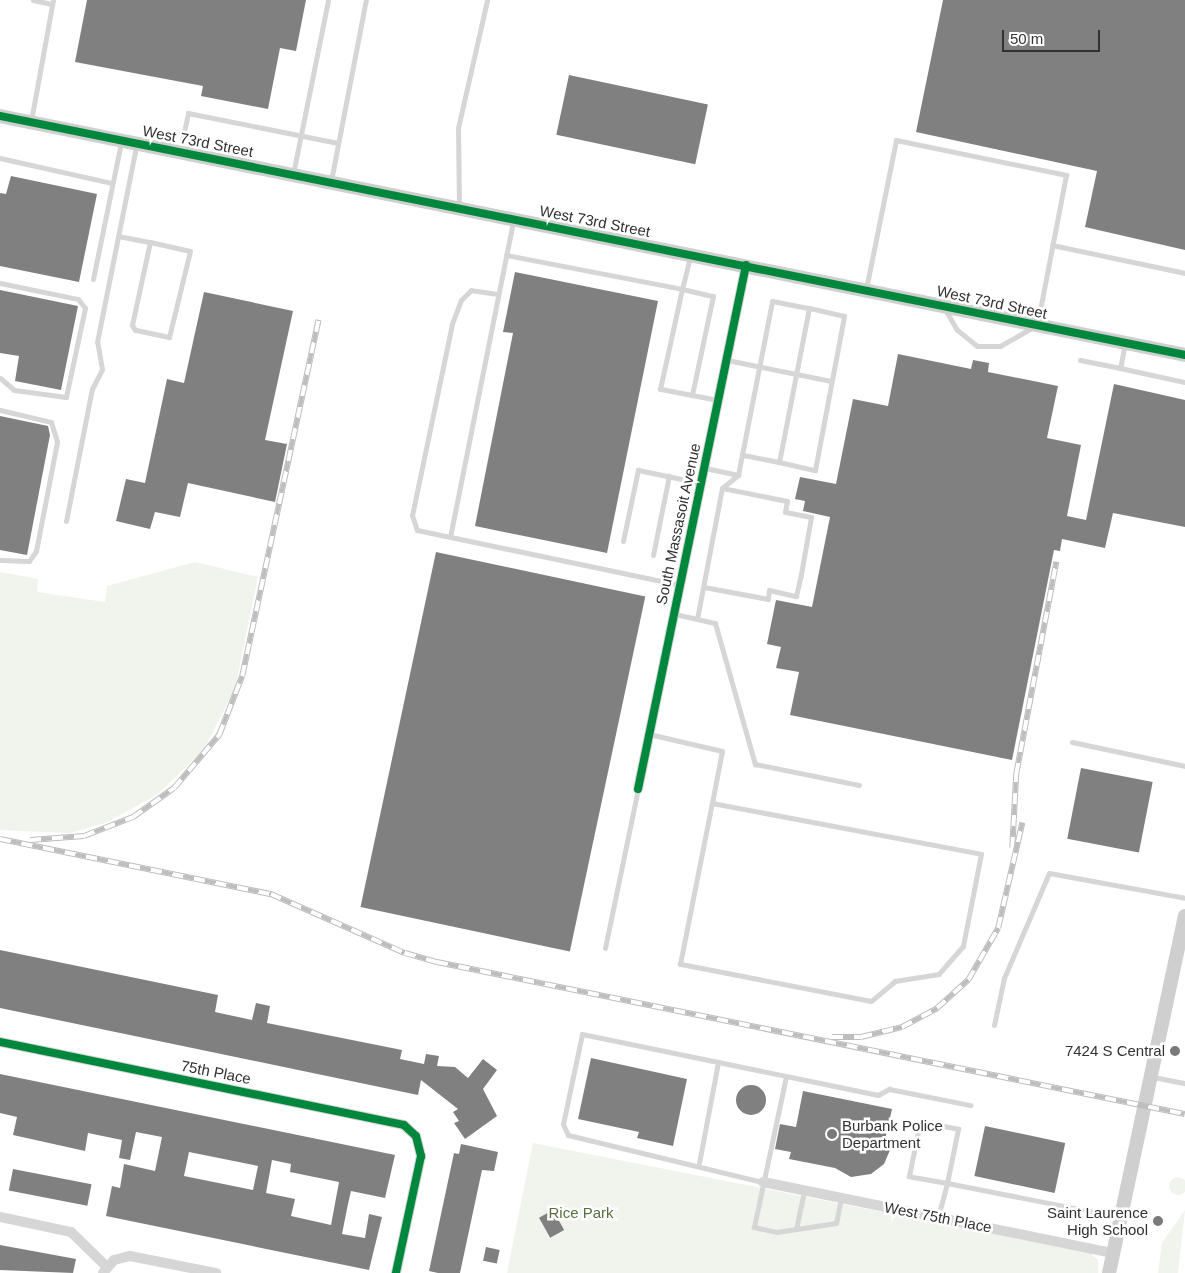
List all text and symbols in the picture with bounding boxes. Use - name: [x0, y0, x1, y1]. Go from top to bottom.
- scale bar: [1005, 20, 1102, 52]
- text: 50 m: [1010, 30, 1043, 47]
- street label: West 73rd Street: [141, 121, 255, 161]
- street label: West 73rd Street: [538, 201, 652, 241]
- street label: West 73rd Street: [935, 282, 1049, 322]
- street label: South Massasoit Avenue: [652, 441, 704, 607]
- place label: 7424 S Central: [1065, 1042, 1165, 1060]
- marker: 7424 S Central: [1169, 1045, 1181, 1057]
- street label: 75th Place: [179, 1056, 253, 1088]
- place label: Burbank Police Department: [842, 1116, 943, 1151]
- marker: Burbank Police Department: [826, 1128, 838, 1140]
- street label: West 75th Place: [883, 1198, 993, 1236]
- place label: Saint Laurence High School: [1047, 1203, 1148, 1238]
- park label: Rice Park: [548, 1204, 614, 1222]
- marker: Saint Laurence High School: [1152, 1215, 1164, 1227]

